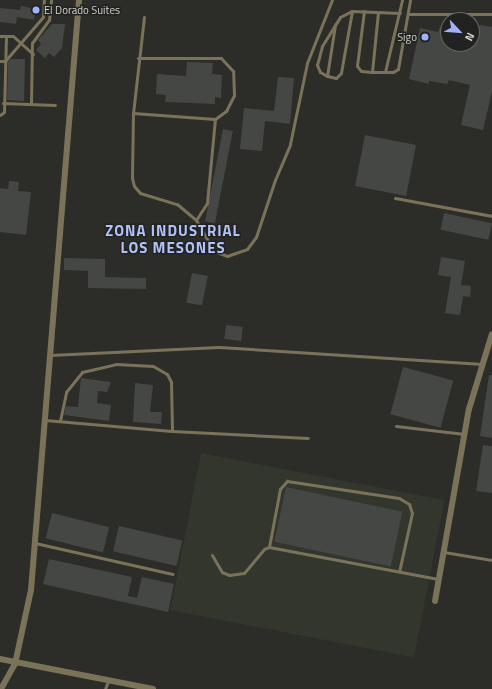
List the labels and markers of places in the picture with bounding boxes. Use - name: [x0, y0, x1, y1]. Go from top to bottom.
- place label: El Dorado Suites: [44, 3, 120, 17]
- marker: El Dorado Suites: [31, 5, 41, 15]
- place label: Sigo: [397, 30, 417, 44]
- marker: Sigo: [420, 32, 430, 42]

